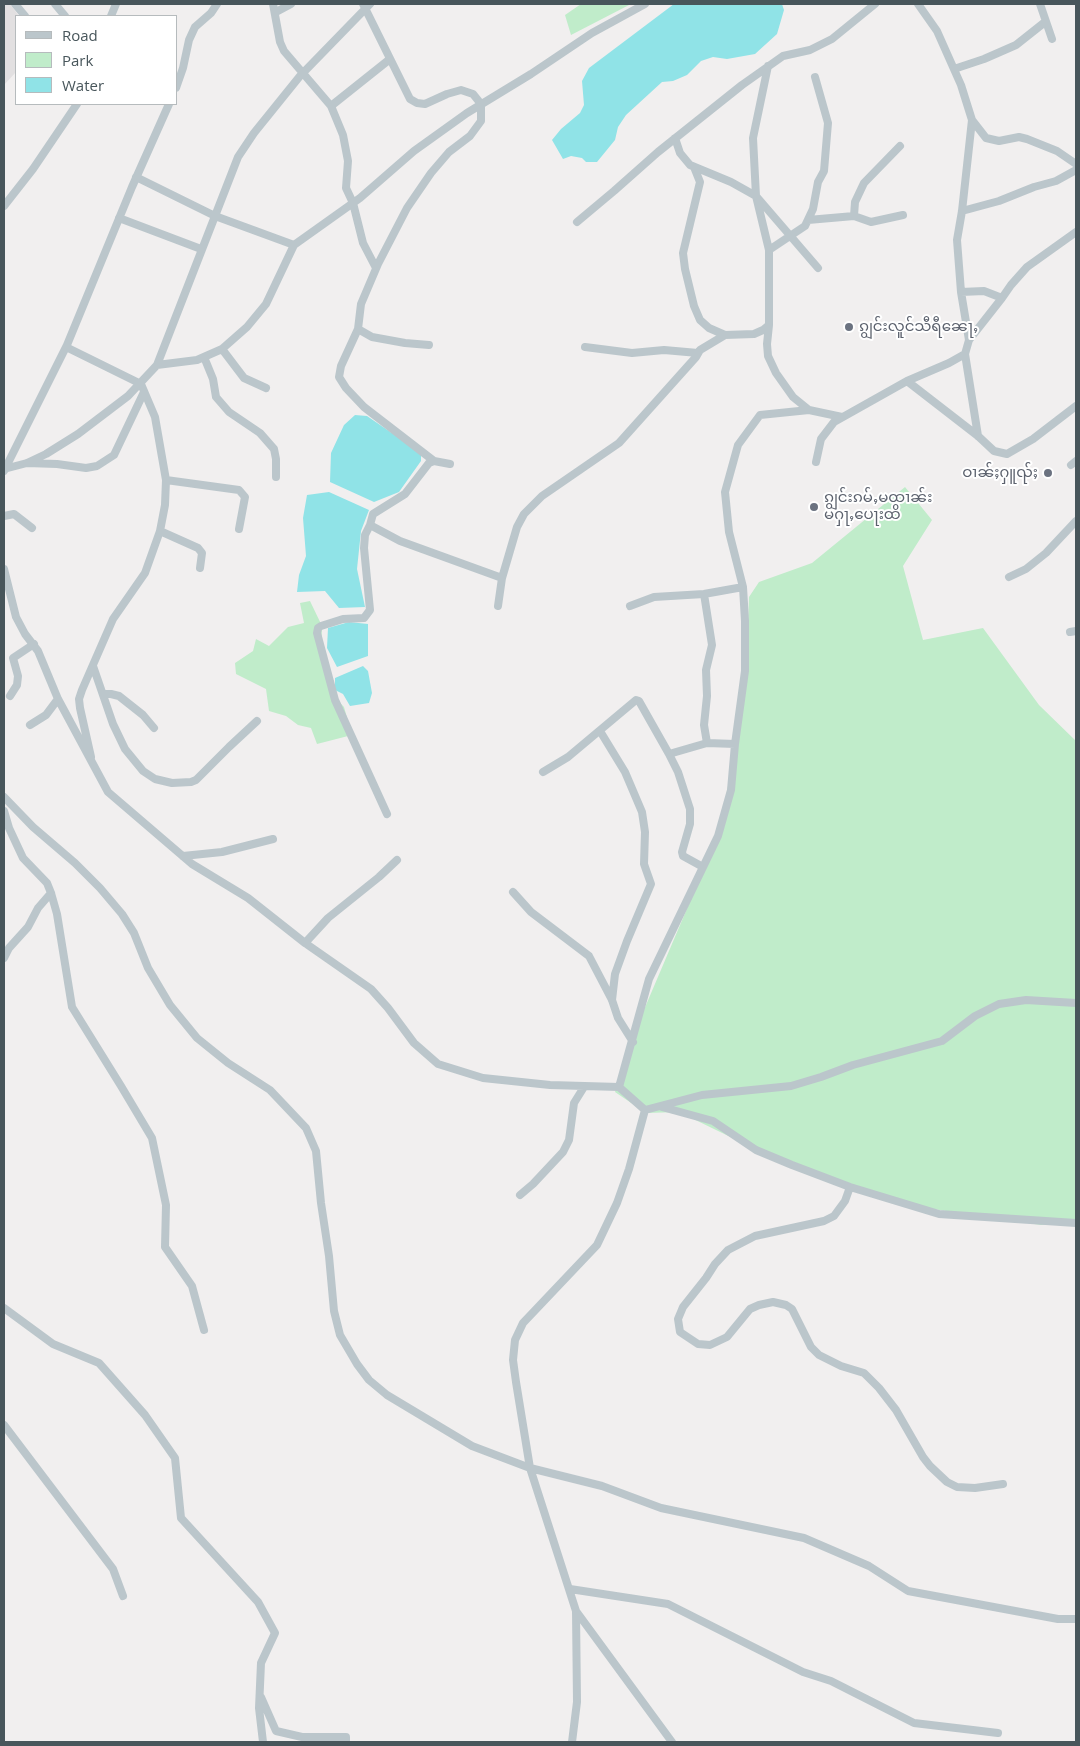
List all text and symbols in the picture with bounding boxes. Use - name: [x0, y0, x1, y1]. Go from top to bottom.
- legend: [15, 15, 178, 105]
- text: Road: [62, 25, 98, 45]
- text: Park: [62, 50, 93, 70]
- text: Water: [62, 75, 104, 95]
- place label: ၵျွင်းလူင်သီရီၼေႃႇ: [859, 318, 978, 336]
- marker: ၵျွင်းလူင်သီရီၼေႃႇ: [843, 321, 855, 333]
- place label: ဝၢၼ်ႈႁူၺ်ႈ: [962, 464, 1038, 482]
- marker: ဝၢၼ်ႈႁူၺ်ႈ: [1042, 467, 1054, 479]
- place label: ၵျွင်းၵမ်ႇမထၢၼ်း မႁႃႇပေႃးထိ: [824, 489, 932, 524]
- marker: ၵျွင်းၵမ်ႇမထၢၼ်း မႁႃႇပေႃးထိ: [808, 501, 820, 513]

